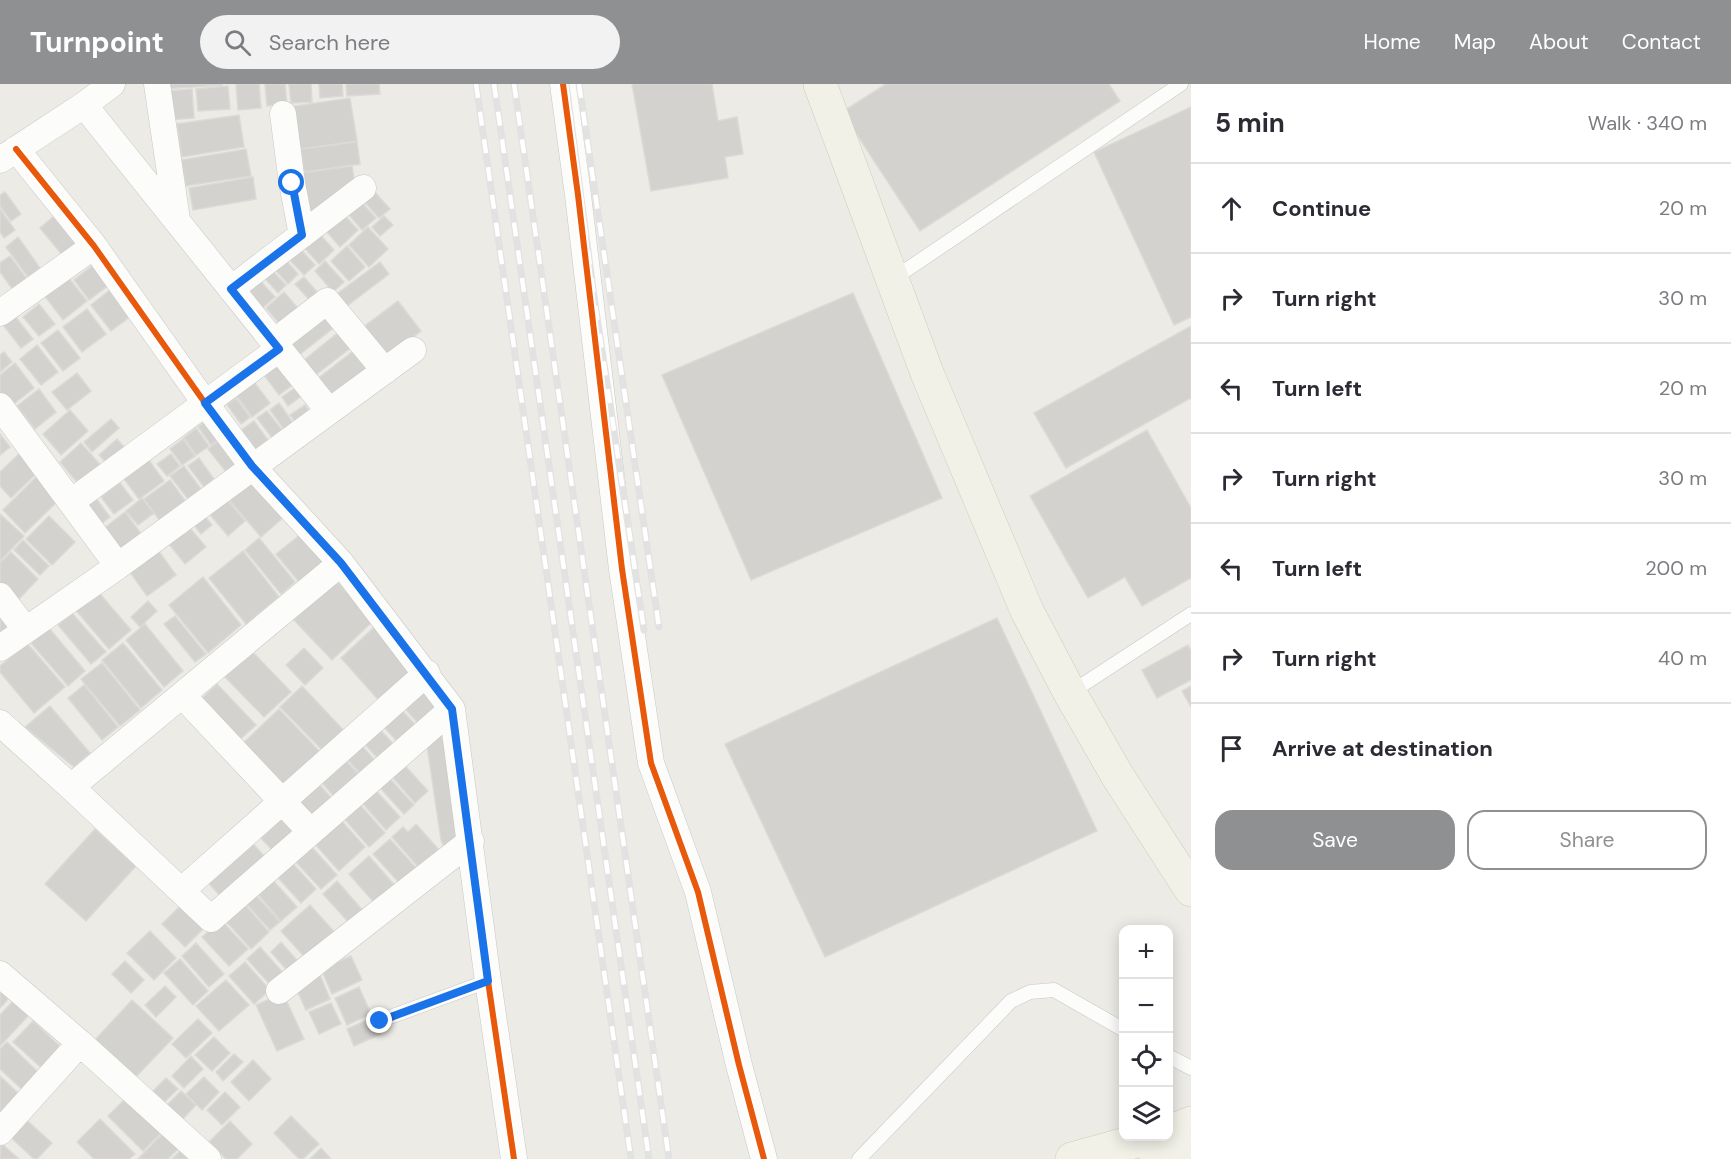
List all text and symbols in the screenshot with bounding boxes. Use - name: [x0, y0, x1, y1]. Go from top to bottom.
- search box: [200, 15, 620, 69]
- text: Turnpoint: [30, 24, 164, 61]
- icon: search: [221, 26, 254, 59]
- text: Search here: [269, 28, 390, 57]
- text: Home: [1363, 28, 1421, 56]
- text: Map: [1454, 28, 1496, 56]
- text: About: [1529, 28, 1589, 56]
- text: Contact: [1622, 28, 1701, 56]
- text: 5 min: [1215, 106, 1285, 140]
- text: Walk · 340 m: [1588, 110, 1707, 136]
- route start: [278, 169, 304, 195]
- icon: ahead: [1215, 192, 1248, 225]
- text: Continue: [1272, 194, 1371, 223]
- text: 20 m: [1659, 195, 1707, 221]
- icon: right: [1215, 282, 1248, 315]
- text: Turn right: [1272, 284, 1377, 313]
- text: 30 m: [1658, 285, 1707, 311]
- icon: left: [1215, 372, 1248, 405]
- text: Turn left: [1272, 374, 1362, 403]
- text: 20 m: [1659, 375, 1707, 401]
- icon: right: [1215, 462, 1248, 495]
- text: Turn right: [1272, 464, 1377, 493]
- text: 30 m: [1658, 465, 1707, 491]
- icon: left: [1215, 552, 1248, 585]
- text: Turn left: [1272, 554, 1362, 583]
- text: 200 m: [1645, 555, 1707, 581]
- icon: right: [1215, 642, 1248, 675]
- text: Turn right: [1272, 644, 1377, 673]
- text: 40 m: [1658, 645, 1707, 671]
- icon: arrive: [1215, 732, 1248, 765]
- text: Arrive at destination: [1272, 734, 1493, 763]
- button: Save: [1215, 810, 1455, 870]
- button: Share: [1467, 810, 1707, 870]
- map controls: [1119, 925, 1173, 1141]
- button: +: [1119, 925, 1173, 979]
- button: −: [1119, 979, 1173, 1033]
- route end: [366, 1007, 392, 1033]
- button: locate: [1119, 1033, 1173, 1087]
- button: layers: [1119, 1087, 1173, 1141]

